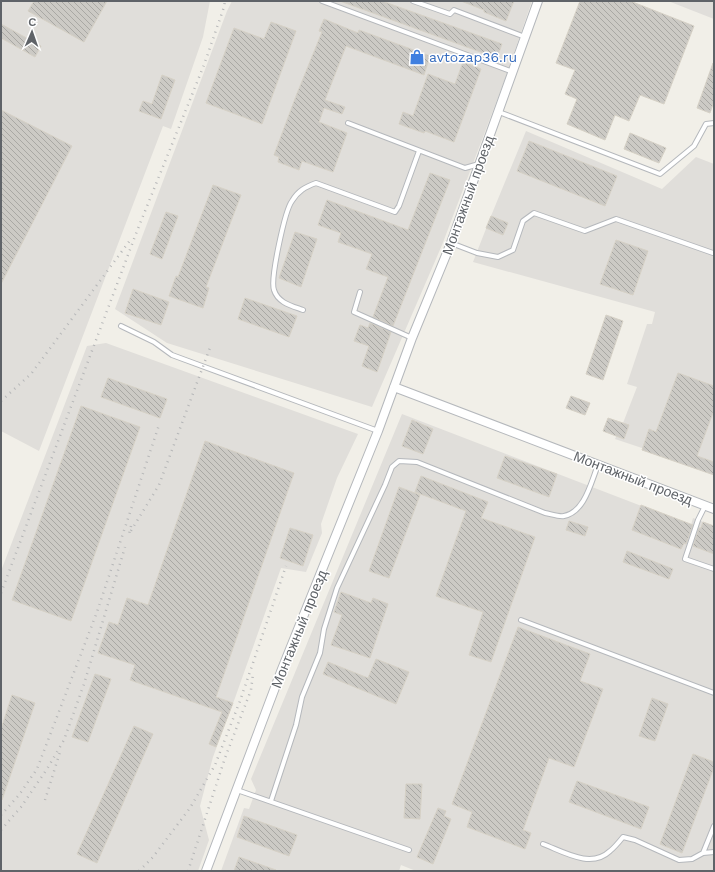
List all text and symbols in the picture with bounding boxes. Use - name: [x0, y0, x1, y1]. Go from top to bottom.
- north arrow: [12, 12, 52, 52]
- text: С: [28, 16, 37, 29]
- shop icon: avtozap36.ru: [408, 48, 426, 66]
- place label: avtozap36.ru: [429, 49, 517, 65]
- street label: Монтажный проезд: [439, 133, 497, 257]
- street label: Монтажный проезд: [571, 448, 695, 508]
- street label: Монтажный проезд: [268, 568, 330, 690]

